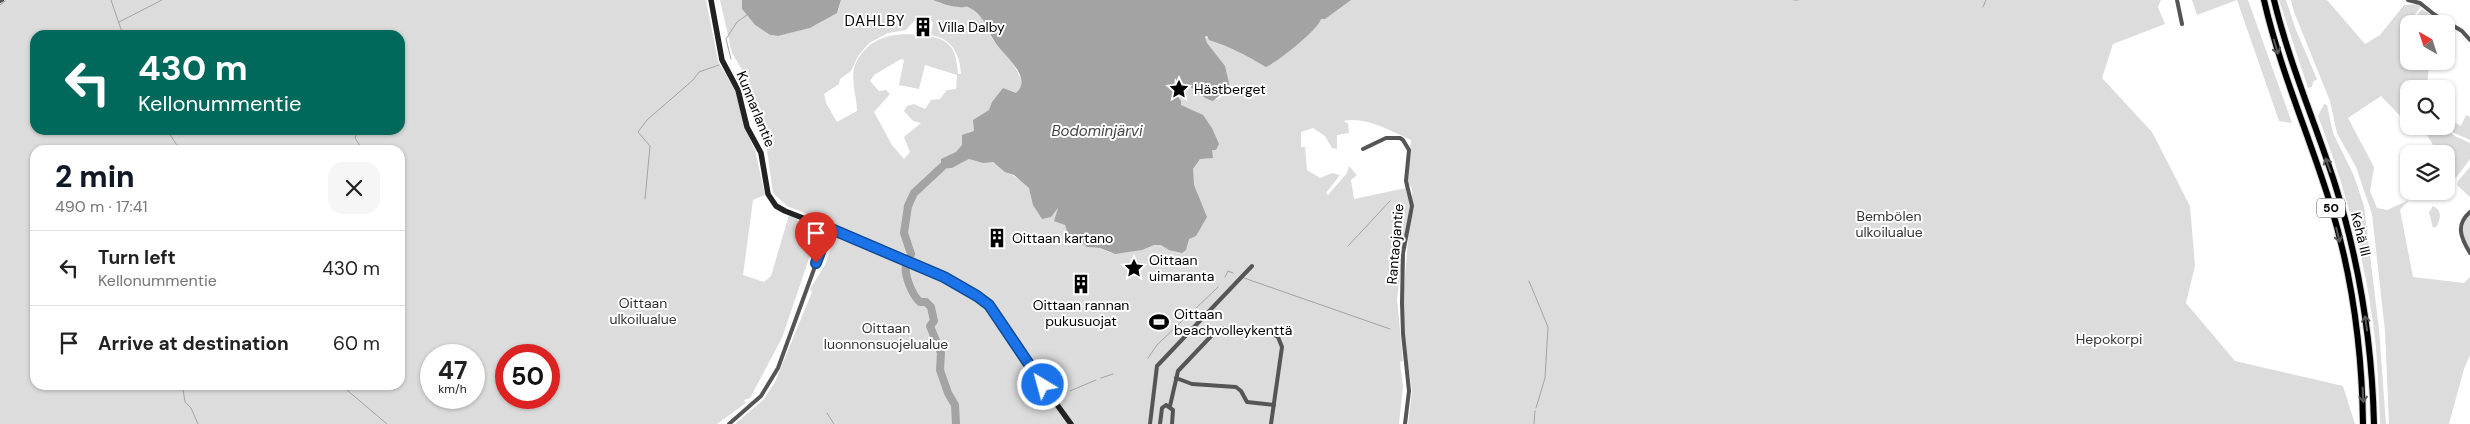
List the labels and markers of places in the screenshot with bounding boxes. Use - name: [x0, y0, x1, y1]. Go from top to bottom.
- building icon: Villa Dalby: [912, 16, 934, 38]
- place label: Villa Dalby: [938, 18, 1005, 36]
- place icon: Hästberget: [1168, 78, 1190, 100]
- place label: Hästberget: [1194, 80, 1266, 98]
- pin: [795, 212, 837, 263]
- building icon: Oittaan kartano: [986, 227, 1008, 249]
- place label: Oittaan kartano: [1012, 229, 1113, 247]
- place label: Oittaan uimaranta: [1149, 251, 1214, 285]
- place icon: Oittaan uimaranta: [1123, 257, 1145, 279]
- building icon: Oittaan rannan pukusuojat: [1070, 273, 1092, 295]
- place label: Oittaan rannan pukusuojat: [1033, 296, 1129, 330]
- place label: Oittaan beachvolleykenttä: [1174, 305, 1292, 339]
- sports icon: Oittaan beachvolleykenttä: [1148, 311, 1170, 333]

